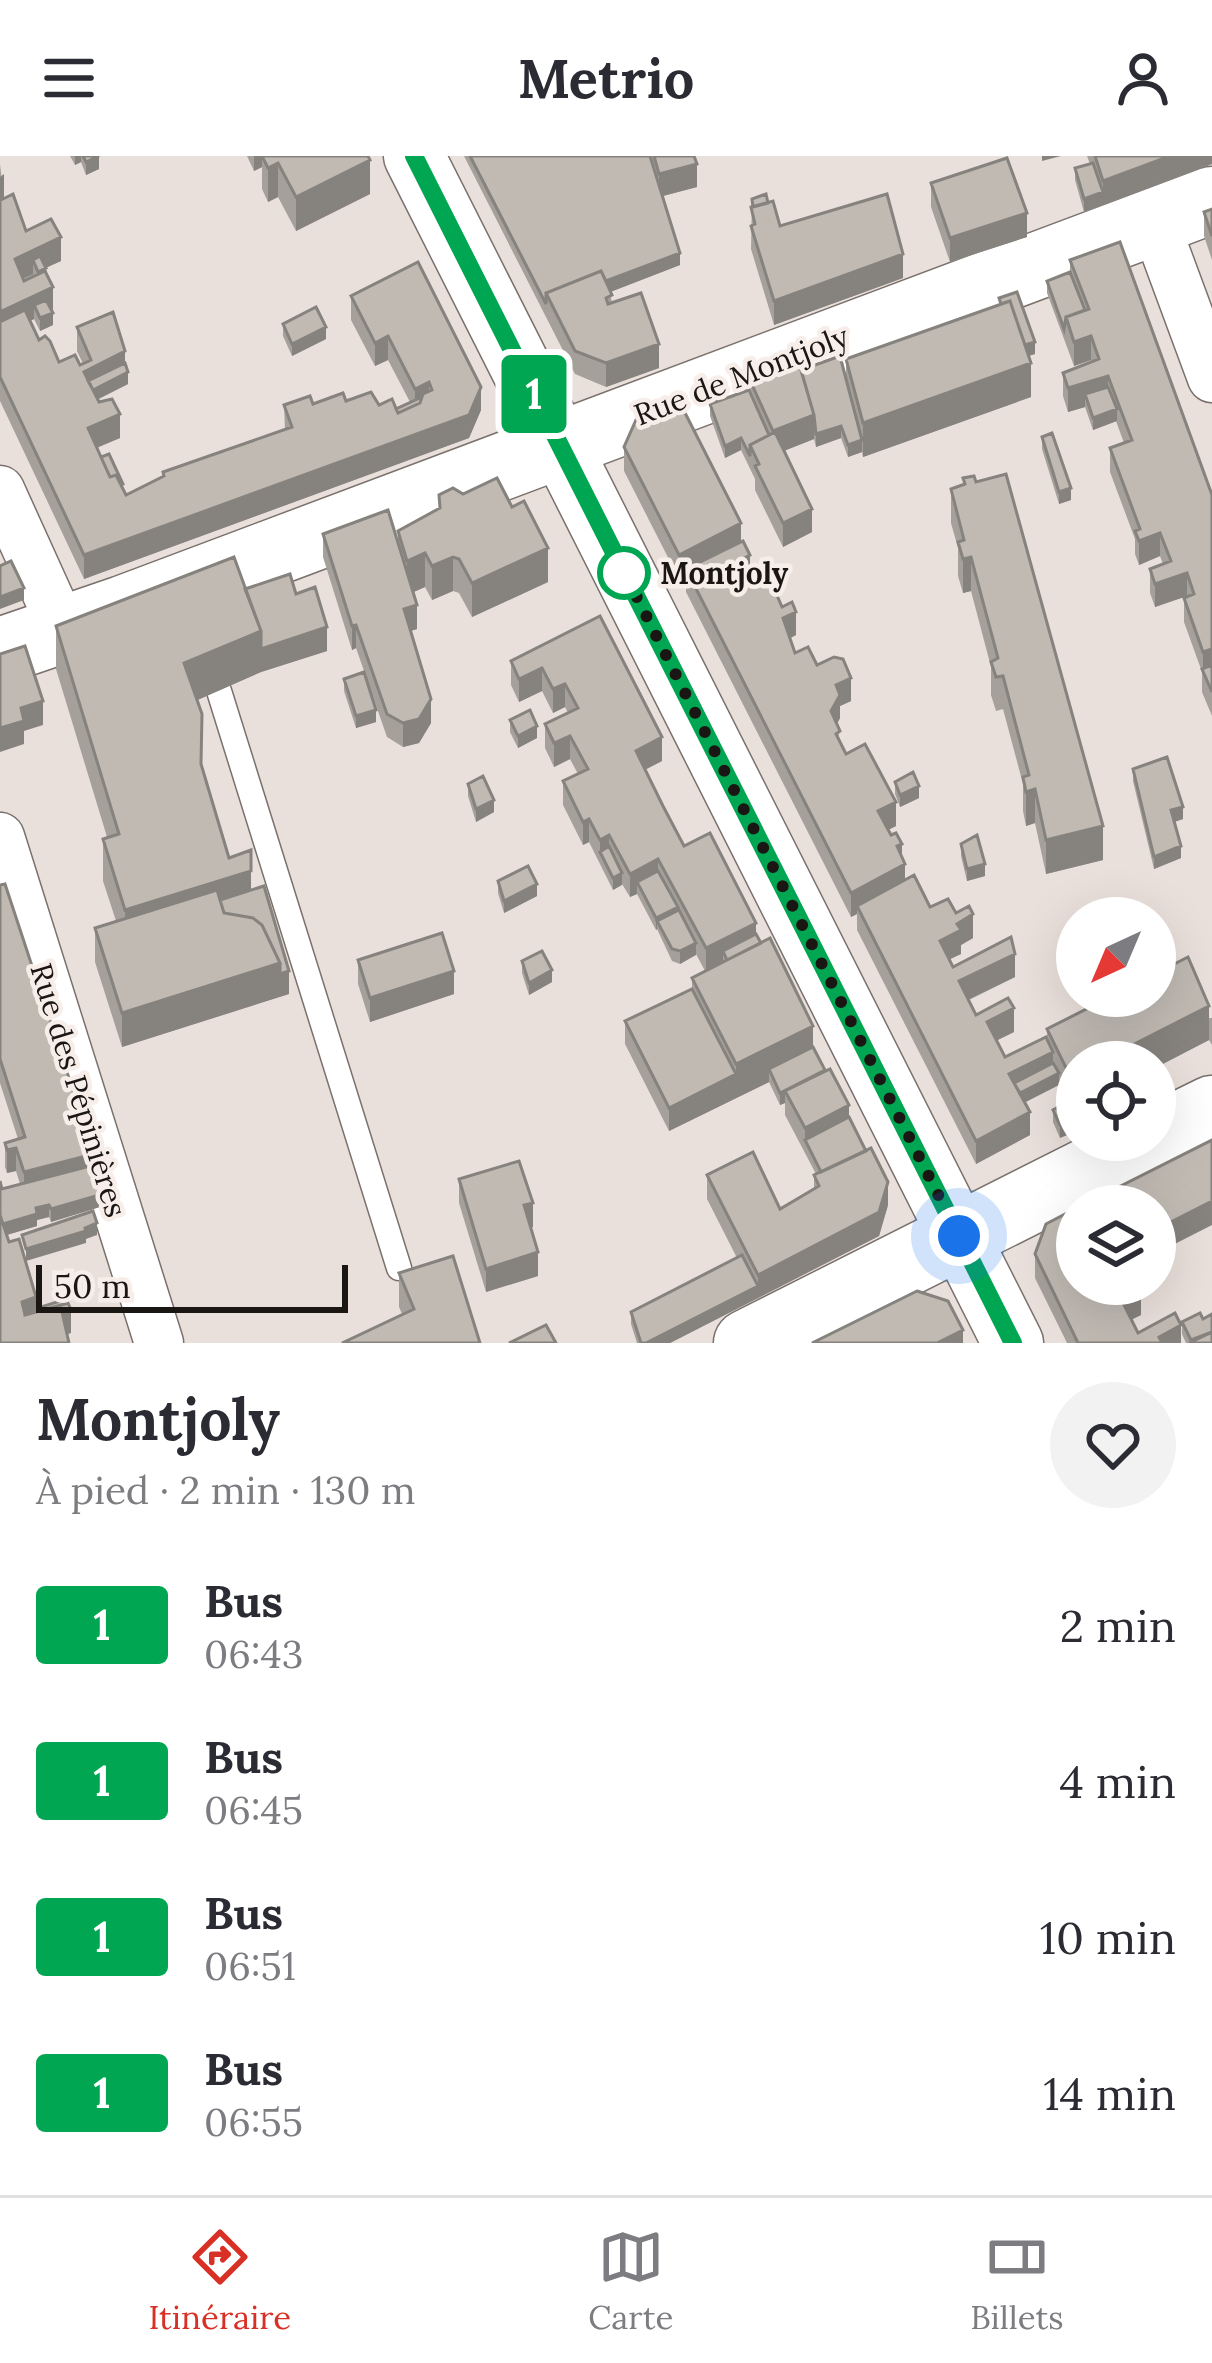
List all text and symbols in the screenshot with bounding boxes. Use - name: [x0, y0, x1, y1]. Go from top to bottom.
- text: Metrio: [518, 44, 694, 113]
- icon: menu: [36, 45, 102, 111]
- icon: person: [1110, 45, 1176, 111]
- street label: Rue de Montjoly: [628, 317, 854, 434]
- line badge: 1: [495, 355, 573, 433]
- text: 1: [525, 367, 543, 421]
- marker: Montjoly: [599, 548, 649, 598]
- place label: Montjoly: [660, 554, 789, 593]
- north arrow: [1056, 897, 1176, 1017]
- map controls: [1056, 897, 1176, 1305]
- street label: Rue des Pépinières: [22, 959, 136, 1221]
- button: locate: [1056, 1041, 1176, 1161]
- button: layers: [1056, 1185, 1176, 1305]
- your location: [929, 1206, 989, 1266]
- scale bar: [36, 1259, 348, 1312]
- text: 50 m: [54, 1265, 131, 1307]
- button: heart: [1050, 1382, 1176, 1508]
- text: Montjoly: [36, 1383, 280, 1456]
- text: À pied · 2 min · 130 m: [36, 1465, 416, 1515]
- text: Bus: [204, 1572, 283, 1629]
- text: 2 min: [1060, 1597, 1176, 1654]
- text: 1: [93, 1598, 111, 1652]
- text: 06:43: [204, 1629, 303, 1679]
- text: Bus: [204, 1728, 283, 1785]
- text: 4 min: [1060, 1753, 1176, 1810]
- text: 1: [93, 1754, 111, 1808]
- text: 06:45: [204, 1785, 303, 1835]
- text: Bus: [204, 1884, 283, 1941]
- text: 10 min: [1040, 1909, 1176, 1966]
- text: 1: [93, 1910, 111, 1964]
- text: 06:51: [204, 1941, 296, 1991]
- text: Bus: [204, 2040, 283, 2097]
- text: 14 min: [1043, 2065, 1176, 2122]
- text: 1: [93, 2066, 111, 2120]
- text: 06:55: [204, 2097, 303, 2147]
- tab: Itinéraire: [148, 2224, 291, 2338]
- tab: Carte: [588, 2224, 673, 2338]
- tab: Billets: [970, 2224, 1064, 2338]

